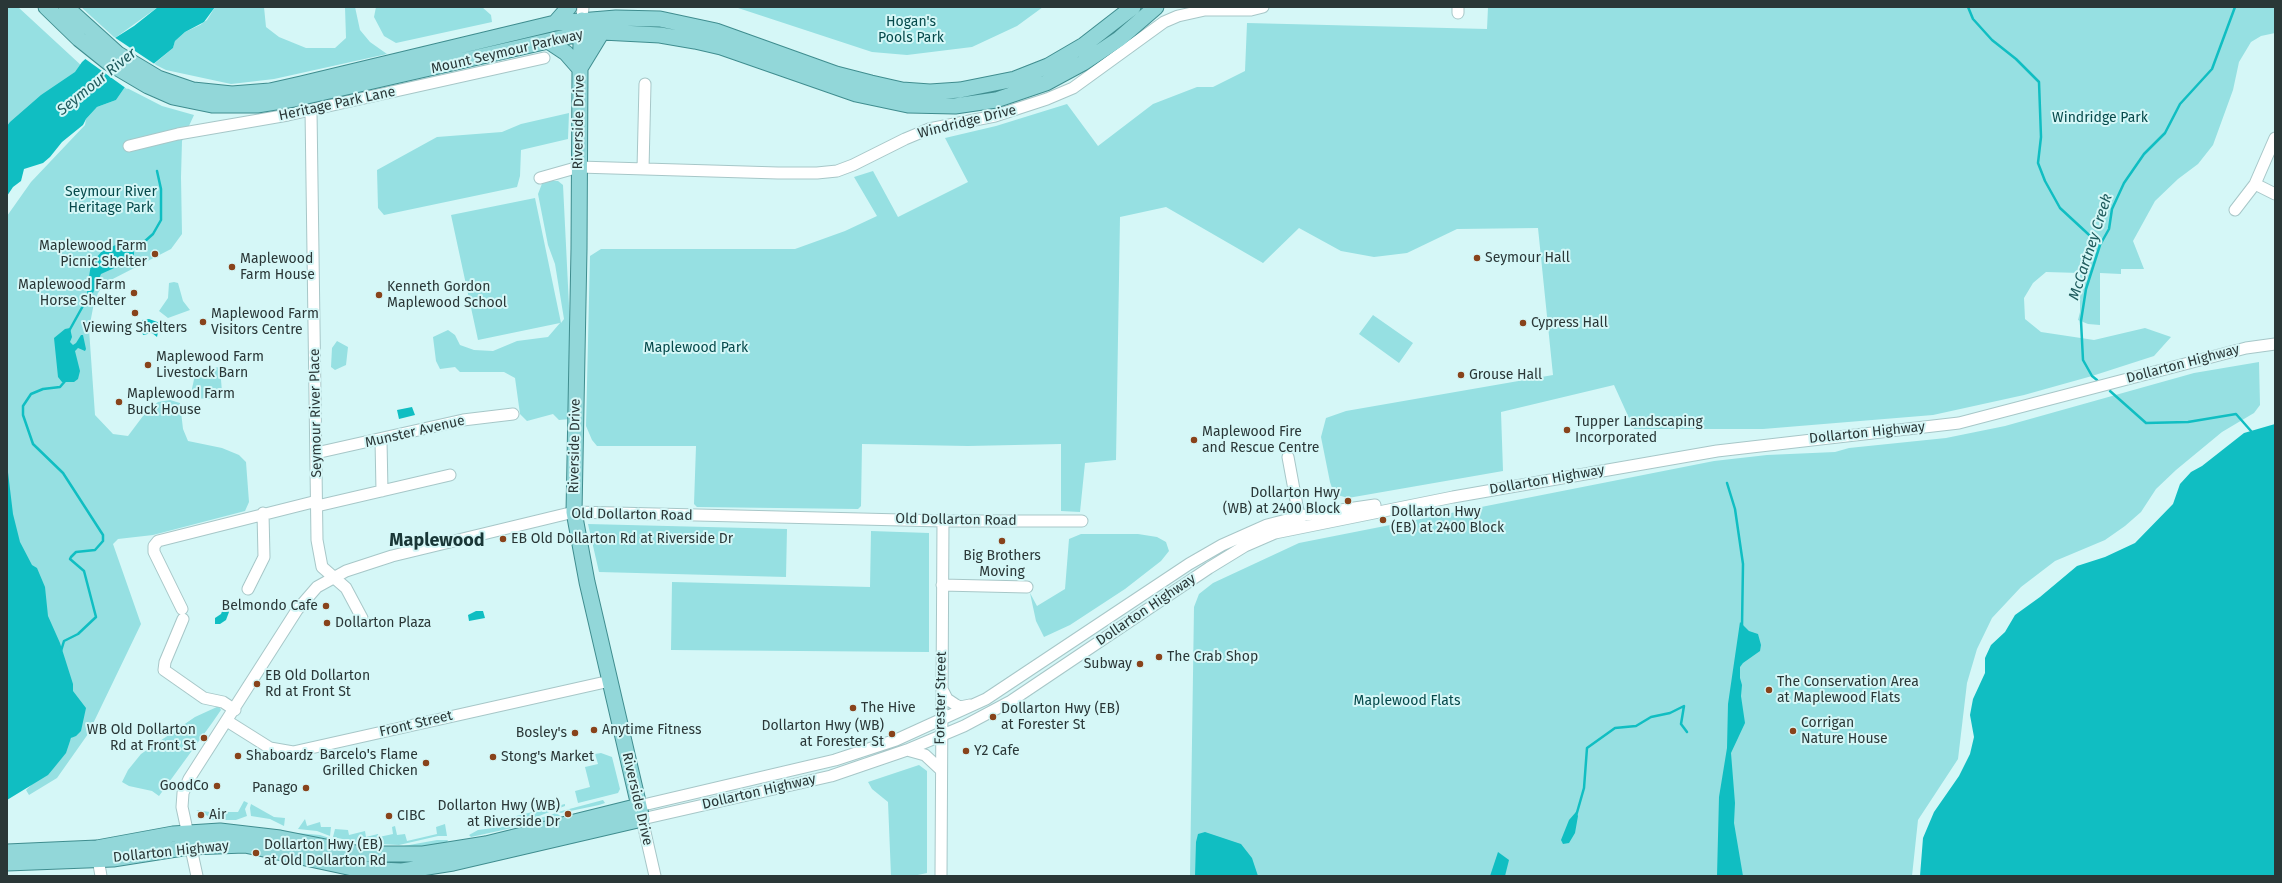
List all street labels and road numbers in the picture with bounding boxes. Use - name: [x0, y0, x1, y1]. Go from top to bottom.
- street label: Mount Seymour Parkway: [429, 26, 585, 78]
- street label: Riverside Drive: [570, 74, 588, 170]
- street label: Heritage Park Lane: [277, 83, 397, 125]
- street label: Windridge Drive: [916, 102, 1018, 142]
- street label: Dollarton Highway: [2125, 341, 2241, 387]
- street label: Seymour River Place: [306, 348, 326, 478]
- street label: Riverside Drive: [566, 398, 584, 494]
- street label: Munster Avenue: [363, 412, 467, 452]
- street label: Dollarton Highway: [1808, 419, 1926, 447]
- street label: Dollarton Highway: [1488, 462, 1606, 498]
- street label: Old Dollarton Road: [571, 506, 693, 524]
- street label: Old Dollarton Road: [895, 511, 1017, 529]
- street label: Dollarton Highway: [1093, 570, 1199, 650]
- street label: Forester Street: [932, 651, 950, 745]
- street label: Front Street: [378, 707, 454, 741]
- street label: Riverside Drive: [618, 751, 656, 847]
- street label: Dollarton Highway: [700, 771, 818, 813]
- street label: Dollarton Highway: [112, 838, 230, 866]

